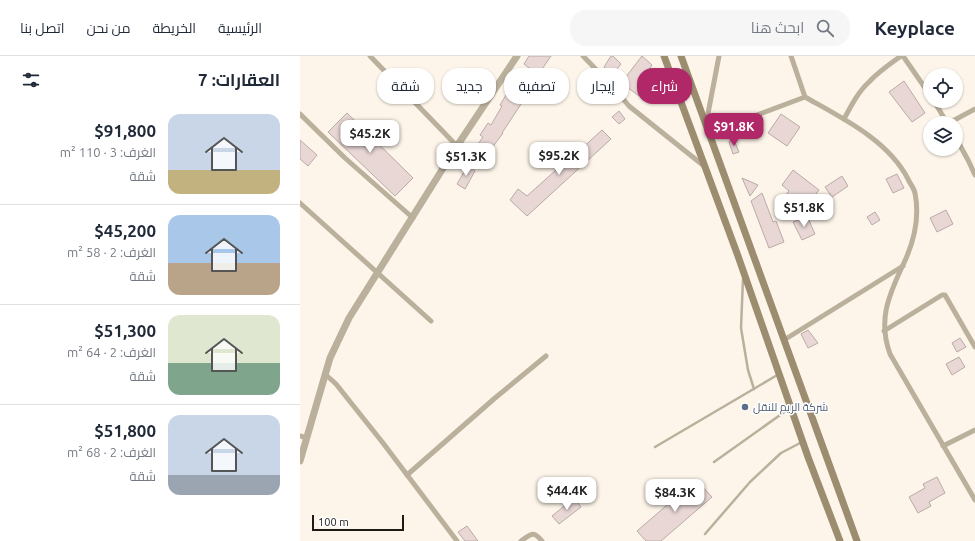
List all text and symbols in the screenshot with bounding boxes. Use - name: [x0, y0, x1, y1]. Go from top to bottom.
- search box: [570, 10, 850, 46]
- icon: search: [814, 17, 836, 39]
- text: Keyplace: [874, 17, 955, 39]
- text: ابحث هنا: [751, 19, 804, 36]
- text: اتصل بنا: [20, 20, 64, 36]
- text: من نحن: [86, 20, 130, 36]
- text: الخريطة: [152, 20, 196, 36]
- text: الرئيسية: [218, 20, 262, 36]
- chip: شقة: [377, 68, 434, 104]
- chip: جديد: [442, 68, 496, 104]
- chip: تصفية: [504, 68, 569, 104]
- chip: إيجار: [577, 68, 629, 104]
- chip: شراء: [637, 68, 692, 104]
- map controls: [923, 68, 963, 156]
- button: locate: [923, 68, 963, 108]
- icon: filters: [20, 69, 42, 91]
- text: العقارات: 7: [198, 70, 280, 89]
- pin: $91.8K: [701, 113, 767, 147]
- button: layers: [923, 116, 963, 156]
- text: $91.8K: [713, 119, 755, 133]
- pin: $45.2K: [337, 120, 403, 154]
- text: $91,800: [94, 121, 156, 140]
- text: $45.2K: [349, 126, 391, 140]
- icon: home: [200, 130, 248, 178]
- pin: $95.2K: [526, 142, 592, 176]
- pin: $51.3K: [433, 143, 499, 177]
- text: الغرف: 3 · 110 m²: [60, 145, 156, 159]
- text: $95.2K: [538, 148, 580, 162]
- text: $51.3K: [445, 149, 487, 163]
- text: شقة: [129, 169, 156, 183]
- pin: $51.8K: [771, 194, 837, 228]
- text: $51.8K: [783, 200, 825, 214]
- text: $45,200: [94, 221, 156, 240]
- icon: home: [200, 231, 248, 279]
- text: الغرف: 2 · 58 m²: [67, 245, 156, 259]
- text: شقة: [129, 269, 156, 283]
- text: $51,300: [94, 321, 156, 340]
- icon: home: [200, 331, 248, 379]
- text: الغرف: 2 · 64 m²: [67, 345, 156, 359]
- text: شقة: [129, 369, 156, 383]
- place label: شركة الريم للنقل: [753, 401, 828, 415]
- marker: شركة الريم للنقل: [740, 402, 750, 412]
- text: $51,800: [94, 421, 156, 440]
- icon: home: [200, 431, 248, 479]
- text: الغرف: 2 · 68 m²: [67, 445, 156, 459]
- text: شقة: [129, 469, 156, 483]
- pin: $44.4K: [534, 477, 600, 511]
- pin: $84.3K: [642, 479, 708, 513]
- text: $44.4K: [546, 483, 588, 497]
- text: $84.3K: [654, 485, 696, 499]
- scale bar: [312, 513, 404, 532]
- text: 100 m: [318, 516, 349, 528]

